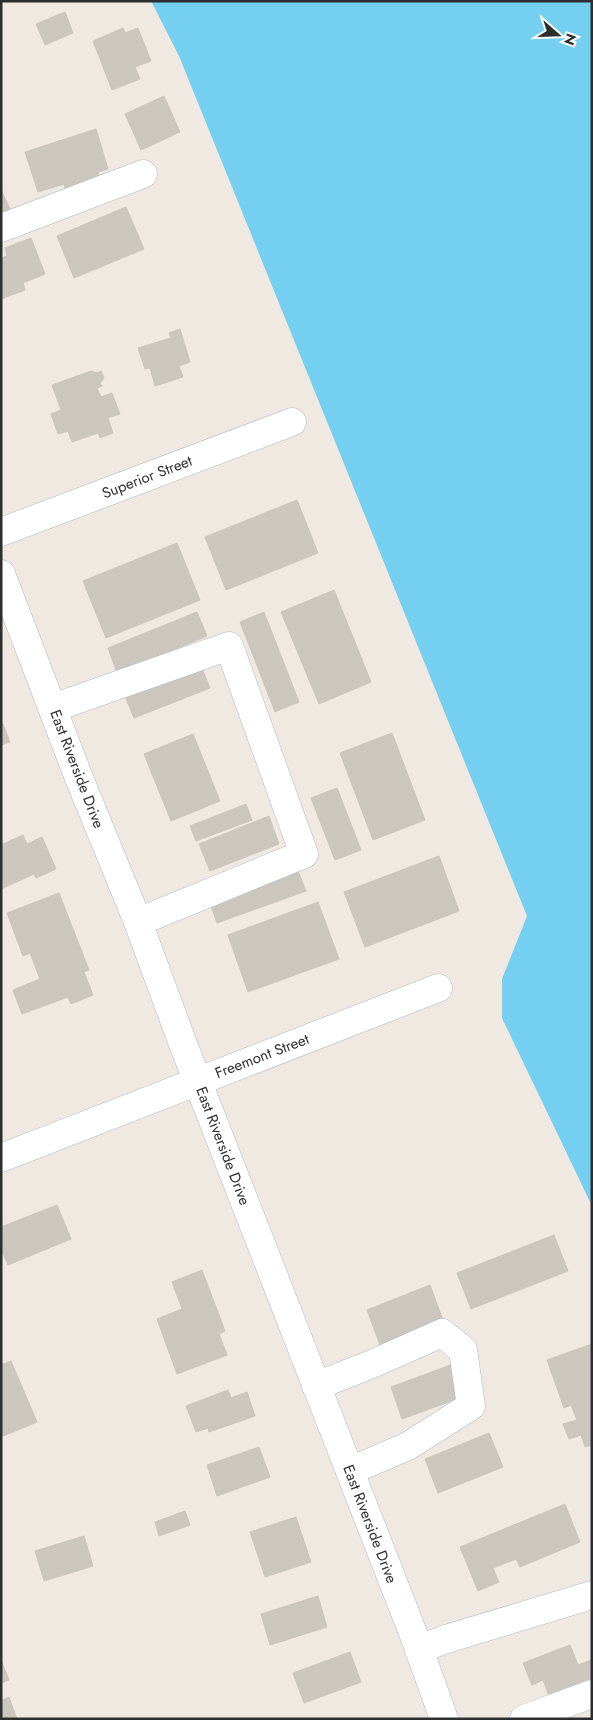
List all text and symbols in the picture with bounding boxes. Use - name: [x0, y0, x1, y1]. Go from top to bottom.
- north arrow: [533, 10, 583, 60]
- text: N: [559, 31, 582, 48]
- street label: Superior Street: [99, 450, 196, 504]
- street label: East Riverside Drive: [44, 707, 110, 832]
- street label: Freemont Street: [212, 1028, 313, 1084]
- street label: East Riverside Drive: [190, 1084, 256, 1209]
- street label: East Riverside Drive: [337, 1462, 403, 1587]

